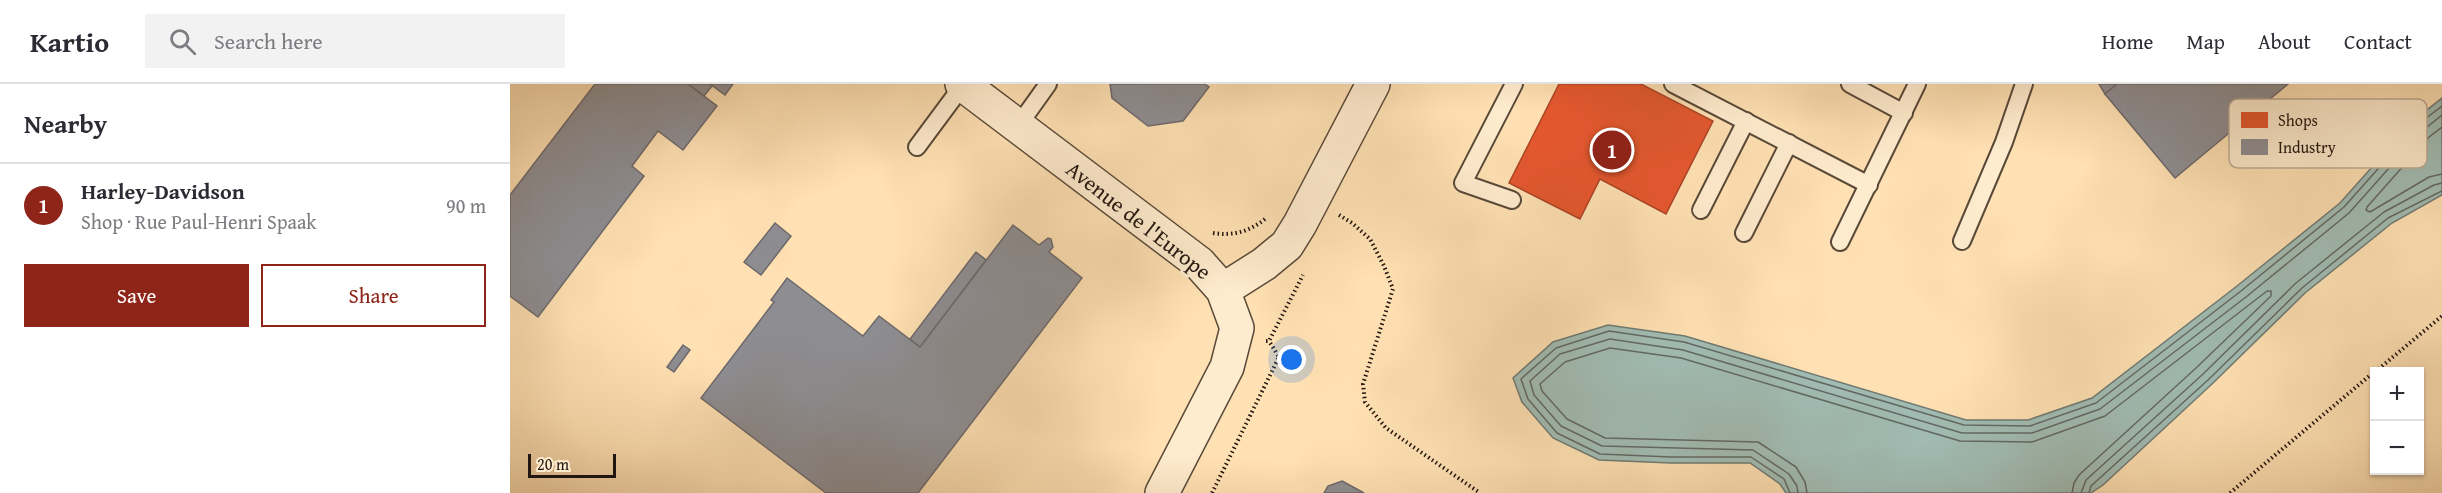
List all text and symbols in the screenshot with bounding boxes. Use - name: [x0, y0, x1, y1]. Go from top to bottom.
- search box: [145, 14, 565, 68]
- text: Kartio: [30, 21, 109, 62]
- icon: search: [166, 25, 199, 58]
- text: Search here: [214, 25, 323, 57]
- text: Home: [2102, 26, 2153, 57]
- text: Map: [2186, 26, 2225, 57]
- text: About: [2258, 26, 2311, 57]
- text: Contact: [2344, 26, 2412, 57]
- legend: [2229, 99, 2427, 168]
- text: Nearby: [24, 104, 107, 143]
- text: Shops: [2278, 108, 2318, 132]
- pin: 1: [1592, 128, 1632, 172]
- text: Industry: [2278, 135, 2336, 159]
- street label: Avenue de l'Europe: [1060, 153, 1218, 287]
- text: Harley-Davidson: [81, 175, 245, 207]
- text: 1: [38, 191, 49, 220]
- text: 90 m: [446, 191, 486, 220]
- text: Shop · Rue Paul-Henri Spaak: [81, 207, 317, 236]
- button: Save: [24, 264, 249, 327]
- button: Share: [261, 264, 486, 327]
- your location: [1277, 345, 1306, 374]
- map controls: [2370, 367, 2424, 475]
- button: +: [2370, 367, 2424, 421]
- button: −: [2370, 421, 2424, 475]
- scale bar: [528, 451, 616, 478]
- text: 20 m: [537, 452, 569, 476]

